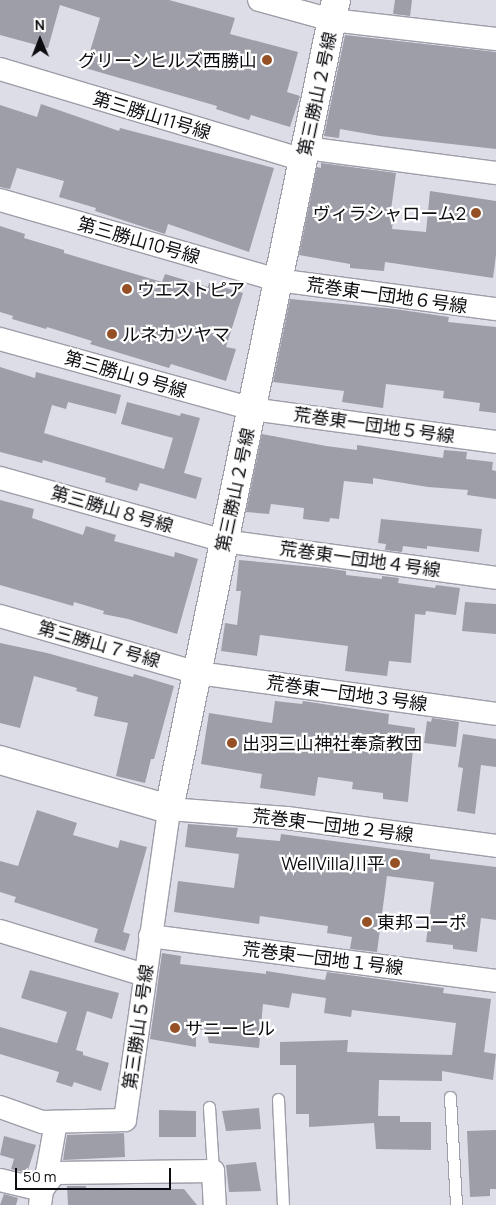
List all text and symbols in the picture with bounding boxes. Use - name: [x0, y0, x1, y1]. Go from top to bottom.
- north arrow: [15, 15, 65, 65]
- text: N: [35, 15, 45, 34]
- street label: 第三勝山２号線: [293, 30, 341, 158]
- place label: グリーンヒルズ西勝山: [77, 49, 257, 71]
- marker: グリーンヒルズ西勝山: [261, 54, 273, 66]
- street label: 第三勝山11号線: [90, 87, 214, 143]
- place label: ヴィラシャローム2: [312, 202, 466, 224]
- marker: ヴィラシャローム2: [470, 207, 482, 219]
- street label: 第三勝山10号線: [75, 212, 203, 268]
- street label: 荒巻東一団地６号線: [305, 273, 469, 317]
- place label: ウエストピア: [137, 278, 245, 300]
- marker: ウエストピア: [121, 283, 133, 295]
- place label: ルネカツヤマ: [122, 323, 230, 345]
- marker: ルネカツヤマ: [106, 328, 118, 340]
- street label: 第三勝山９号線: [62, 346, 190, 402]
- street label: 荒巻東一団地５号線: [292, 403, 456, 447]
- street label: 第三勝山２号線: [211, 426, 259, 554]
- street label: 第三勝山８号線: [48, 481, 176, 537]
- street label: 荒巻東一団地４号線: [278, 537, 442, 581]
- street label: 第三勝山７号線: [35, 616, 163, 672]
- street label: 荒巻東一団地３号線: [265, 671, 429, 715]
- place label: 出羽三山神社奉斎教団: [242, 732, 422, 754]
- marker: 出羽三山神社奉斎教団: [226, 737, 238, 749]
- street label: 荒巻東一団地２号線: [251, 804, 415, 846]
- place label: WellVilla川平: [281, 852, 385, 874]
- marker: WellVilla川平: [389, 857, 401, 869]
- place label: 東邦コーポ: [377, 911, 467, 933]
- marker: 東邦コーポ: [361, 916, 373, 928]
- street label: 荒巻東一団地１号線: [241, 937, 405, 979]
- street label: 第三勝山５号線: [119, 963, 157, 1091]
- place label: サニーヒル: [185, 1017, 275, 1039]
- marker: サニーヒル: [169, 1022, 181, 1034]
- scale bar: [18, 1158, 174, 1190]
- text: 50 m: [23, 1166, 57, 1187]

